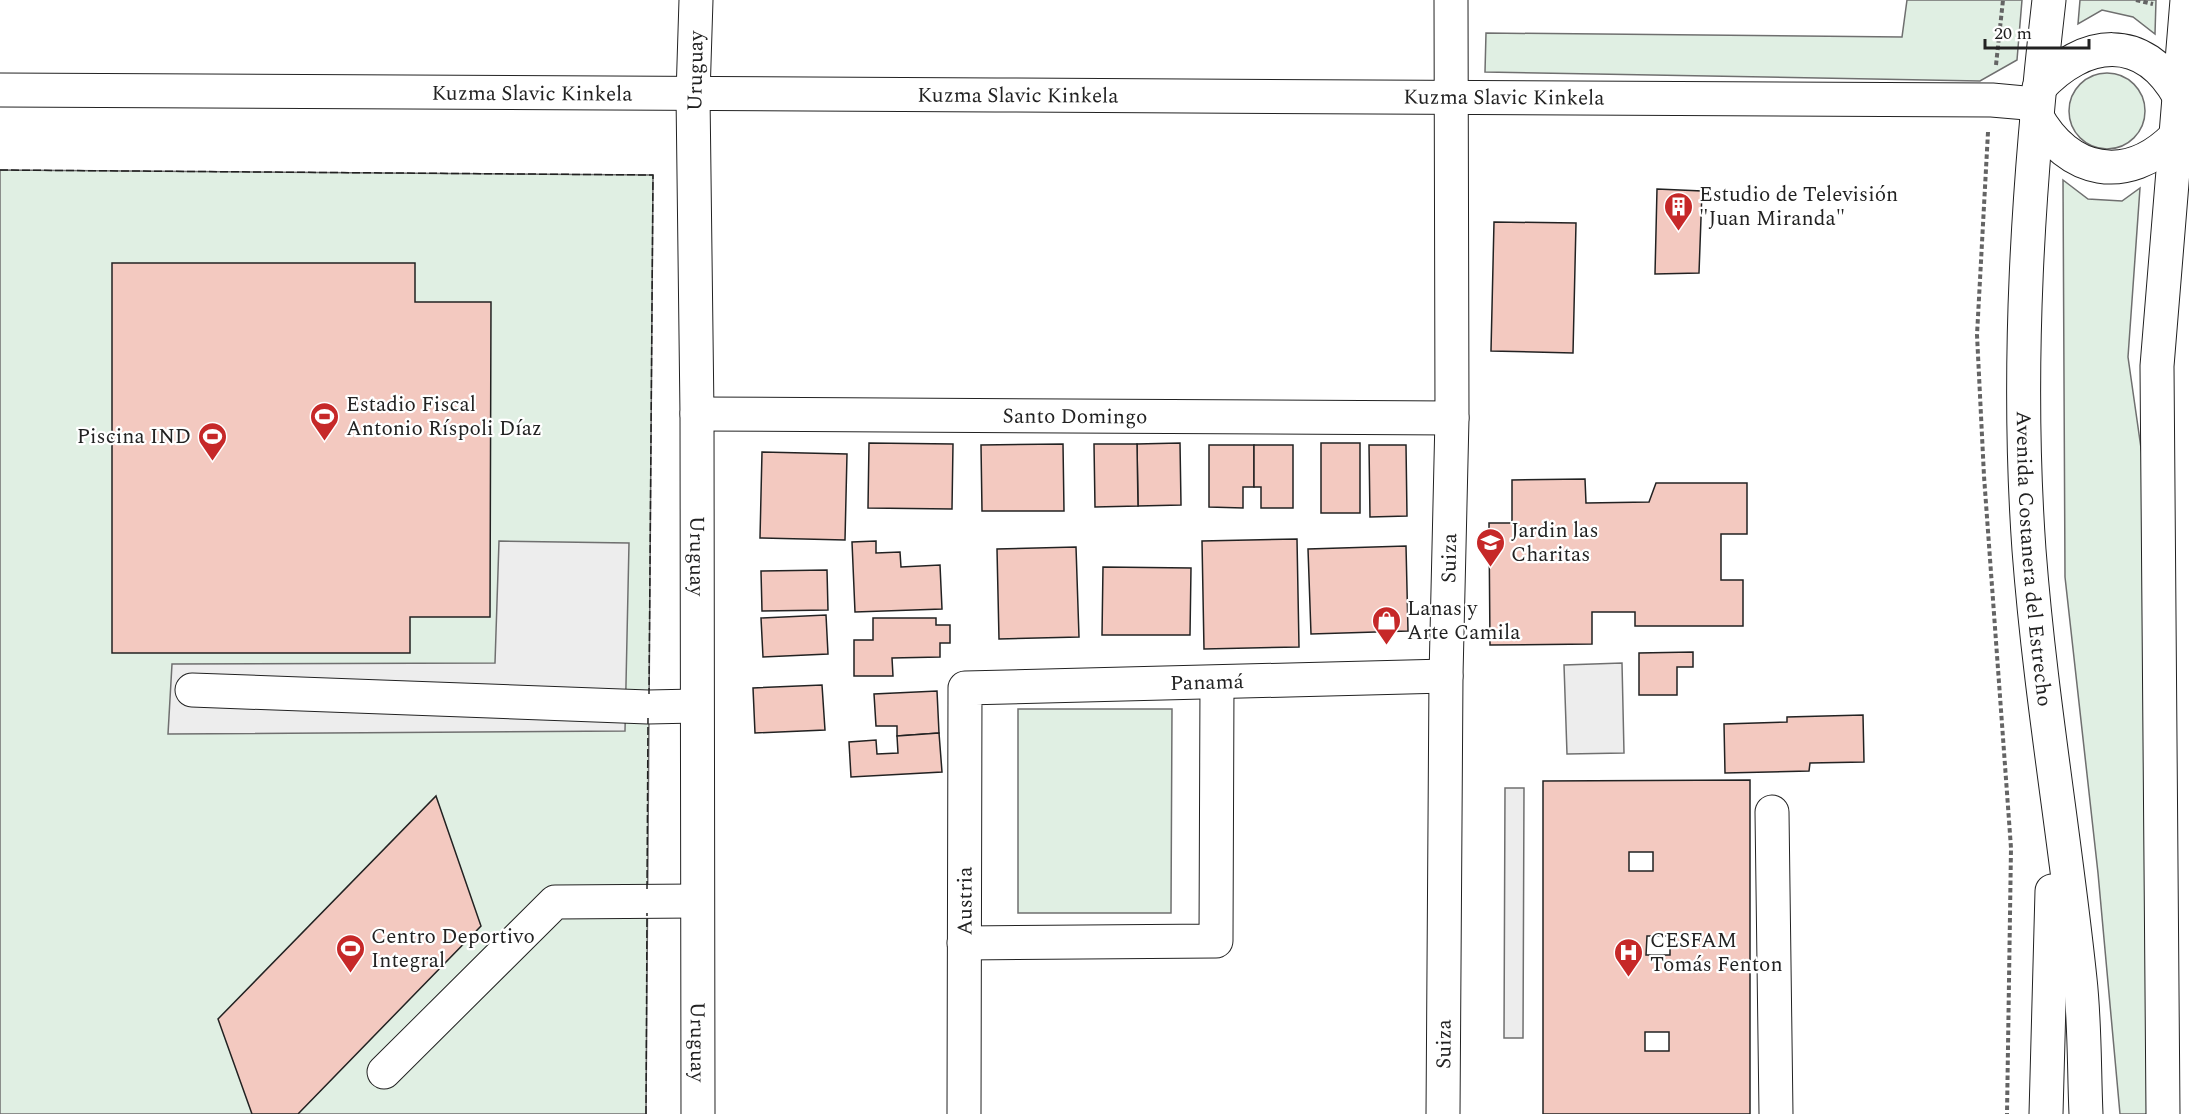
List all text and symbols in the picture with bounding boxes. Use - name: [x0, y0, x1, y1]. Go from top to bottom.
- scale bar: [1985, 12, 2088, 50]
- text: 20 m: [1994, 20, 2032, 47]
- street label: Uruguay: [679, 30, 713, 111]
- street label: Kuzma Slavic Kinkela: [431, 78, 633, 111]
- street label: Kuzma Slavic Kinkela: [917, 80, 1119, 112]
- street label: Kuzma Slavic Kinkela: [1403, 82, 1605, 115]
- place label: Estudio de Televisión "Juan Miranda": [1699, 179, 1898, 235]
- building icon: Estudio de Televisión "Juan Miranda": [1662, 190, 1694, 232]
- place label: Estadio Fiscal Antonio Ríspoli Díaz: [346, 389, 542, 445]
- sports icon: Estadio Fiscal Antonio Ríspoli Díaz: [309, 400, 341, 442]
- street label: Santo Domingo: [1002, 401, 1148, 433]
- street label: Avenida Costanera del Estrecho: [2007, 411, 2060, 708]
- sports icon: Piscina IND: [196, 420, 228, 462]
- place label: Piscina IND: [77, 421, 191, 453]
- place label: Jardin las Charitas: [1511, 515, 1598, 571]
- street label: Uruguay: [680, 516, 712, 597]
- school or university icon: Jardin las Charitas: [1474, 526, 1506, 568]
- street label: Suiza: [1433, 532, 1466, 583]
- place label: Lanas y Arte Camila: [1407, 593, 1521, 649]
- shop icon: Lanas y Arte Camila: [1370, 604, 1402, 646]
- street label: Panamá: [1170, 666, 1245, 700]
- street label: Austria: [949, 866, 982, 935]
- place label: Centro Deportivo Integral: [371, 921, 535, 977]
- place label: CESFAM Tomás Fenton: [1650, 925, 1783, 981]
- sports icon: Centro Deportivo Integral: [334, 932, 366, 974]
- hospital icon: CESFAM Tomás Fenton: [1613, 936, 1645, 978]
- street label: Uruguay: [681, 1002, 713, 1083]
- street label: Suiza: [1428, 1018, 1461, 1069]

